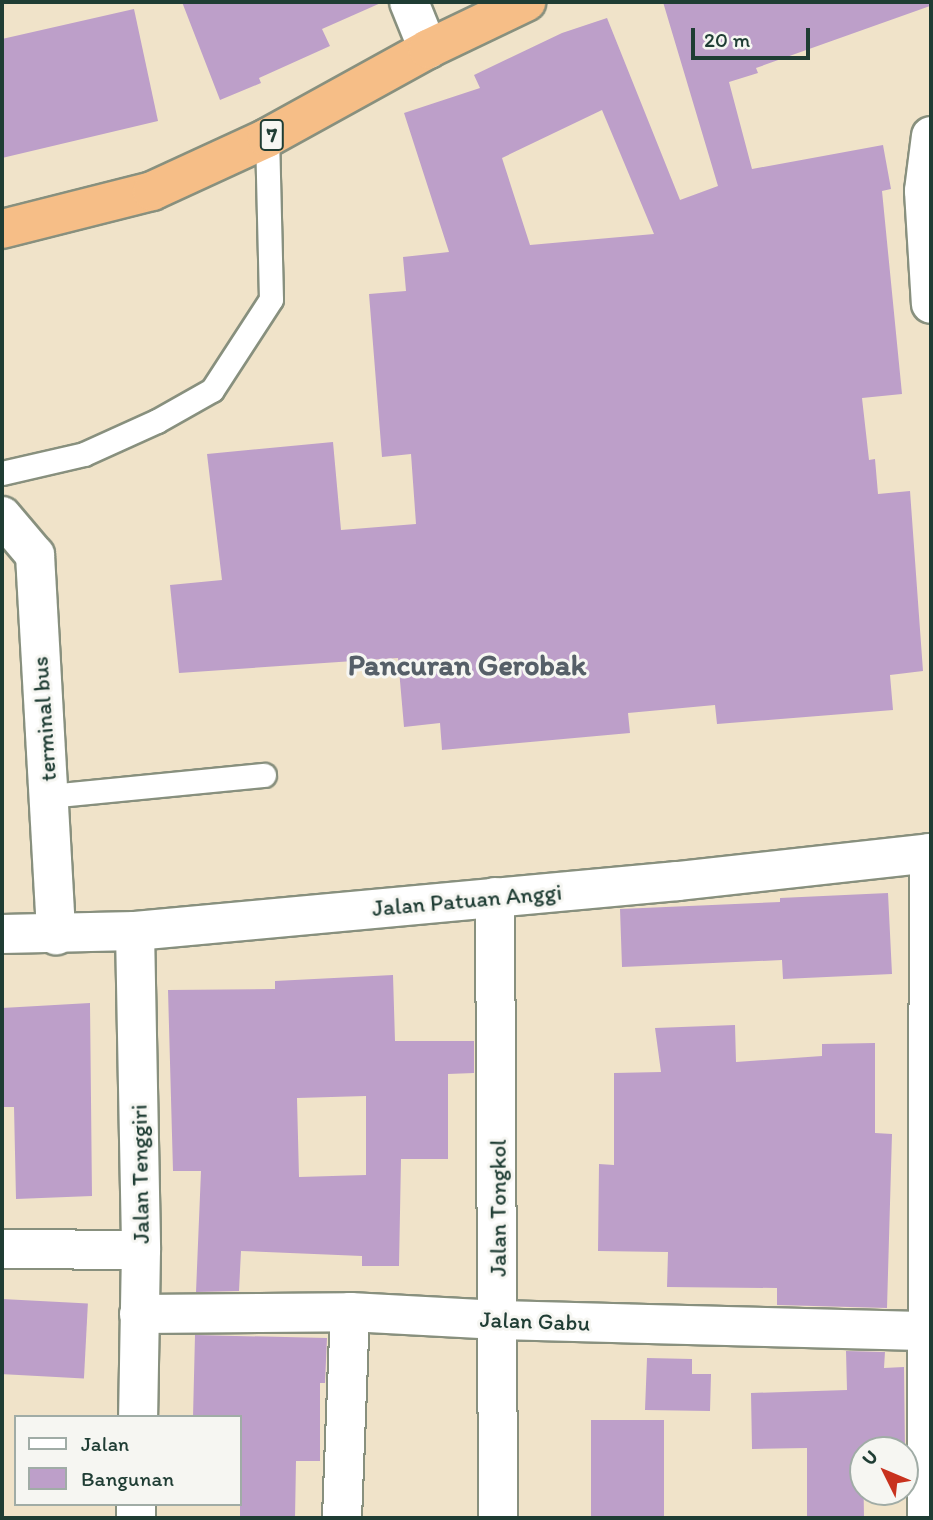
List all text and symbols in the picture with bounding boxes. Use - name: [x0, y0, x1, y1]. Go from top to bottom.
- scale bar: [695, 14, 814, 58]
- text: 20 m: [704, 27, 750, 52]
- road number: 7: [260, 118, 284, 152]
- district label: Pancuran Gerobak: [348, 647, 586, 683]
- street label: terminal bus: [26, 656, 62, 782]
- street label: Jalan Patuan Anggi: [371, 878, 563, 922]
- street label: Jalan Tenggiri: [125, 1105, 155, 1243]
- street label: Jalan Tongkol: [484, 1140, 512, 1276]
- street label: Jalan Gabu: [479, 1305, 591, 1337]
- legend: [14, 1415, 242, 1506]
- text: Jalan: [81, 1431, 129, 1456]
- north arrow: [849, 1436, 919, 1506]
- text: U: [857, 1445, 882, 1470]
- text: Bangunan: [81, 1466, 174, 1491]

